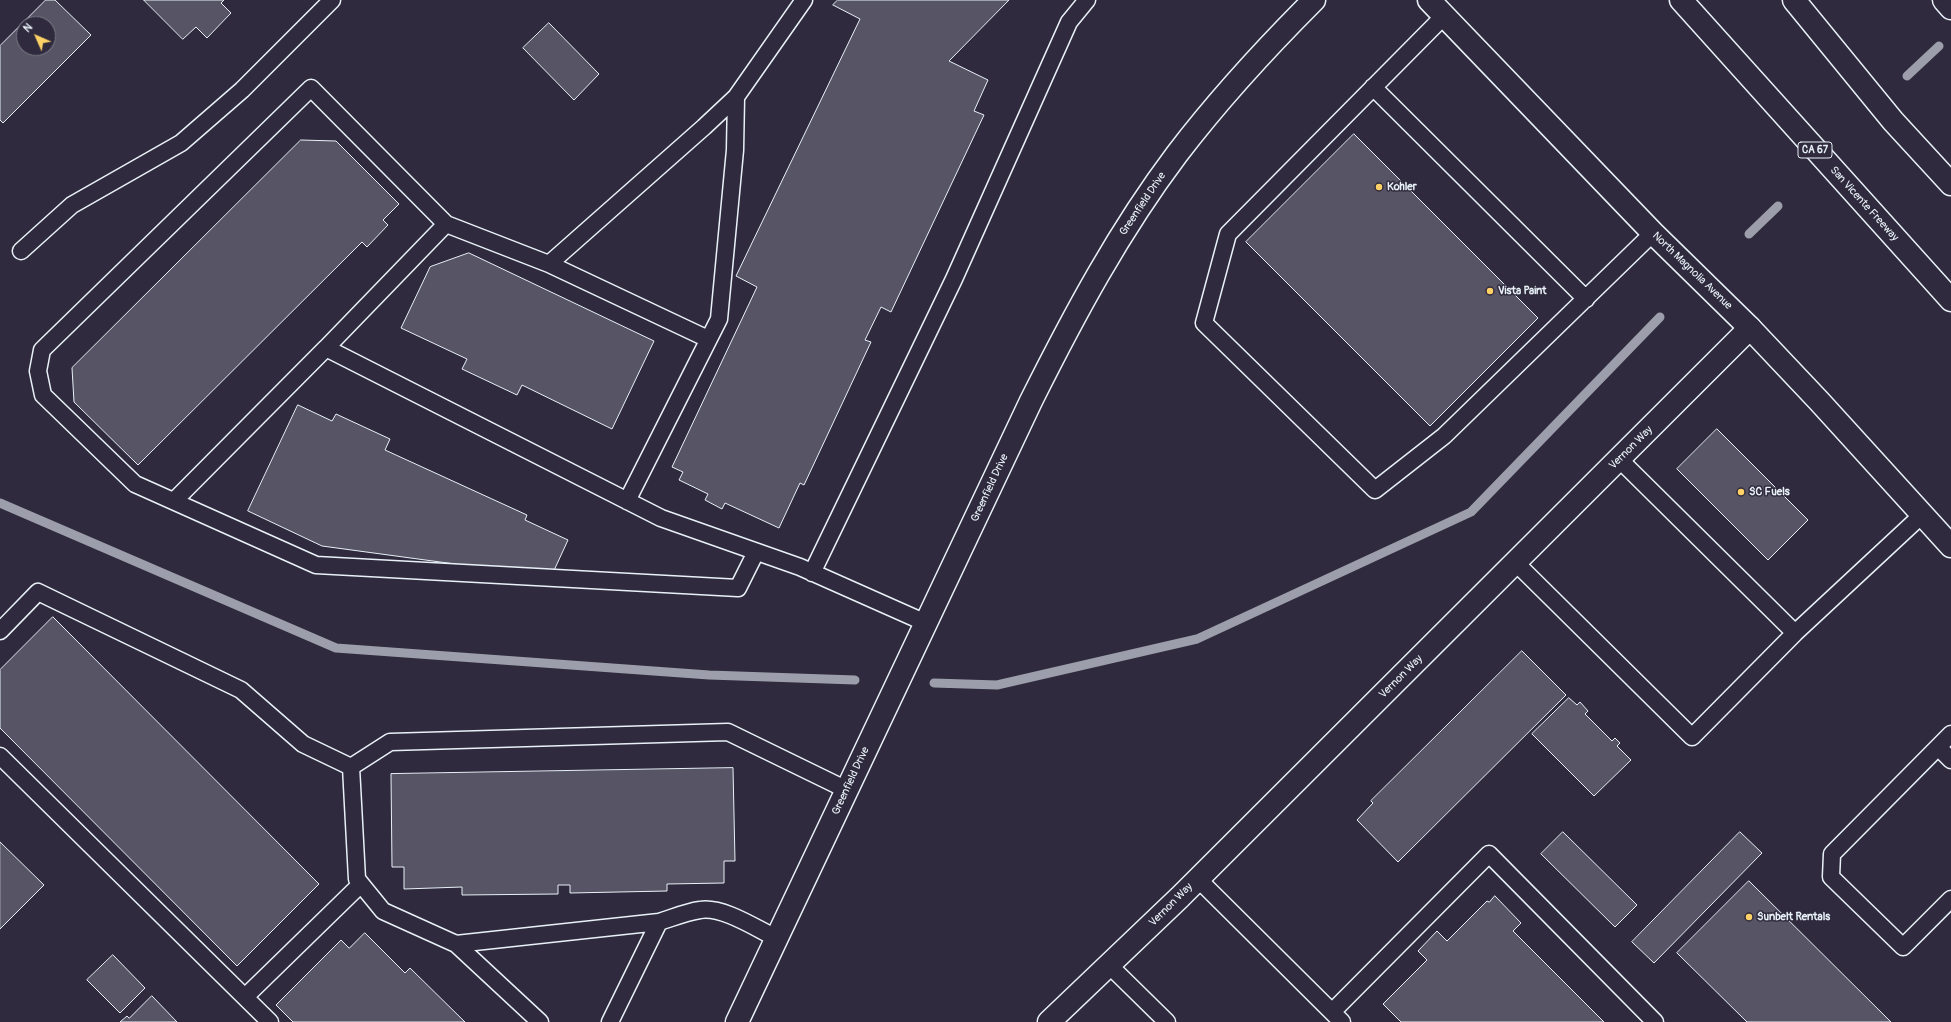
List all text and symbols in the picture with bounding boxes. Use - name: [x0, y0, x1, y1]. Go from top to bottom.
- north arrow: [16, 16, 56, 56]
- text: N: [21, 21, 35, 35]
- road number: CA 67: [1798, 142, 1832, 158]
- street label: San Vicente Freeway: [1827, 164, 1901, 244]
- street label: Greenfield Drive: [1117, 170, 1169, 238]
- place label: Kohler: [1387, 180, 1417, 194]
- marker: Kohler: [1374, 182, 1384, 192]
- street label: North Magnolia Avenue: [1649, 229, 1735, 313]
- place label: Vista Paint: [1498, 284, 1547, 298]
- marker: Vista Paint: [1485, 286, 1495, 296]
- street label: Vernon Way: [1607, 424, 1655, 472]
- street label: Greenfield Drive: [968, 452, 1012, 524]
- place label: SC Fuels: [1749, 485, 1790, 499]
- marker: SC Fuels: [1736, 487, 1746, 497]
- street label: Vernon Way: [1377, 653, 1425, 701]
- street label: Greenfield Drive: [829, 745, 873, 817]
- street label: Vernon Way: [1147, 881, 1195, 929]
- place label: Sunbelt Rentals: [1757, 910, 1830, 924]
- marker: Sunbelt Rentals: [1744, 912, 1754, 922]

